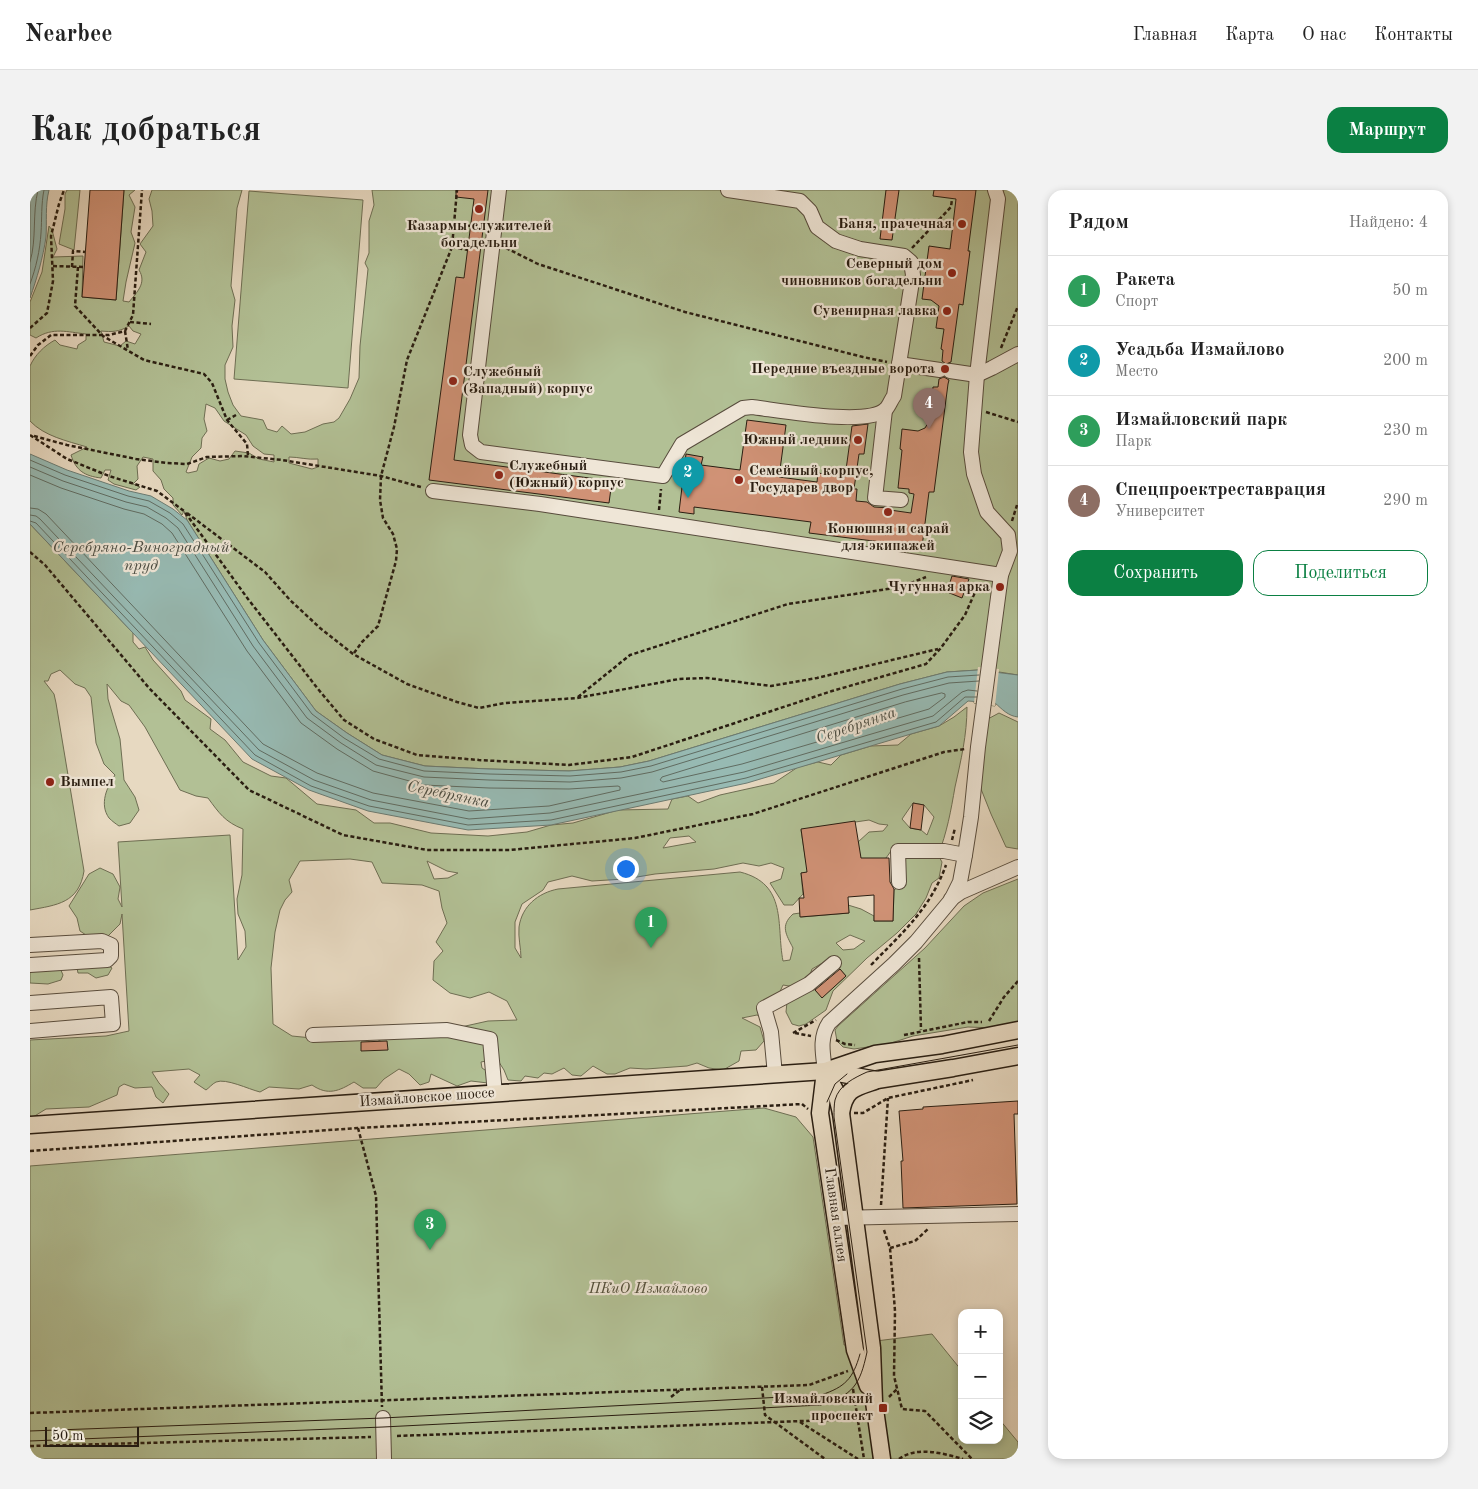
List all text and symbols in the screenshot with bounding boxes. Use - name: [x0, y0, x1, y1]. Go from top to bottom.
- text: Nearbee: [25, 23, 113, 47]
- text: Главная: [1133, 26, 1197, 44]
- text: Карта: [1225, 26, 1274, 44]
- text: О нас: [1302, 26, 1346, 44]
- text: Контакты: [1374, 26, 1453, 44]
- button: Маршрут: [1327, 107, 1448, 153]
- text: Как добраться: [30, 113, 261, 148]
- marker: Казармы служителей богадельни: [473, 203, 485, 215]
- text: Рядом: [1068, 212, 1129, 233]
- text: Найдено: 4: [1349, 215, 1428, 231]
- place label: Баня, прачечная: [838, 217, 952, 232]
- marker: Баня, прачечная: [956, 218, 968, 230]
- place label: Казармы служителей богадельни: [407, 219, 551, 251]
- place label: Северный дом чиновников богадельни: [781, 257, 942, 289]
- marker: Северный дом чиновников богадельни: [946, 267, 958, 279]
- text: Ракета: [1115, 271, 1175, 290]
- text: 1: [1079, 283, 1089, 299]
- text: 50 m: [1392, 283, 1428, 299]
- text: Спорт: [1115, 294, 1158, 310]
- place label: Сувенирная лавка: [813, 304, 937, 319]
- marker: Сувенирная лавка: [941, 305, 953, 317]
- text: Усадьба Измайлово: [1115, 341, 1285, 360]
- text: 2: [1079, 353, 1089, 369]
- text: 200 m: [1383, 353, 1428, 369]
- place label: Передние въездные ворота: [751, 362, 935, 377]
- marker: Передние въездные ворота: [939, 363, 951, 375]
- text: Место: [1115, 364, 1158, 380]
- place label: Служебный (Западный) корпус: [463, 365, 593, 397]
- marker: Служебный (Западный) корпус: [447, 375, 459, 387]
- pin: 4: [913, 388, 945, 429]
- text: Измайловский парк: [1115, 411, 1287, 430]
- text: 3: [1079, 423, 1089, 439]
- text: 230 m: [1383, 423, 1428, 439]
- place label: Южный ледник: [743, 433, 848, 448]
- marker: Южный ледник: [852, 434, 864, 446]
- text: Парк: [1115, 434, 1152, 450]
- pin: 2: [672, 457, 704, 498]
- place label: Служебный (Южный) корпус: [509, 459, 624, 491]
- place label: Семейный корпус, Государев двор: [749, 464, 873, 496]
- marker: Служебный (Южный) корпус: [493, 469, 505, 481]
- marker: Семейный корпус, Государев двор: [733, 474, 745, 486]
- text: Спецпроектреставрация: [1115, 481, 1326, 500]
- text: 4: [1079, 493, 1089, 509]
- text: 290 m: [1383, 493, 1428, 509]
- text: Университет: [1115, 504, 1205, 520]
- marker: Конюшня и сарай для экипажей: [882, 506, 894, 518]
- place label: Конюшня и сарай для экипажей: [827, 522, 949, 554]
- water label: Серебряно-Виноградный пруд: [52, 540, 230, 574]
- button: Сохранить: [1068, 550, 1243, 596]
- button: Поделиться: [1253, 550, 1428, 596]
- place label: Чугунная арка: [888, 580, 990, 595]
- marker: Чугунная арка: [994, 581, 1006, 593]
- water label: Серебрянка: [814, 705, 899, 747]
- place label: Вымпел: [60, 775, 114, 790]
- marker: Вымпел: [44, 776, 56, 788]
- water label: Серебрянка: [405, 778, 491, 812]
- your location: [613, 856, 639, 882]
- pin: 1: [635, 907, 667, 948]
- street label: Измайловское шоссе: [359, 1086, 495, 1110]
- street label: Главная аллея: [821, 1167, 849, 1263]
- pin: 3: [414, 1209, 446, 1250]
- park label: ПКиО Измайлово: [588, 1282, 707, 1297]
- map controls: [958, 1309, 1003, 1444]
- button: +: [958, 1309, 1003, 1354]
- button: −: [958, 1354, 1003, 1399]
- place label: Измайловский проспект: [773, 1392, 873, 1424]
- button: layers: [958, 1399, 1003, 1444]
- marker: Измайловский проспект: [877, 1402, 889, 1414]
- scale bar: [45, 1424, 139, 1447]
- text: 50 m: [52, 1429, 83, 1443]

